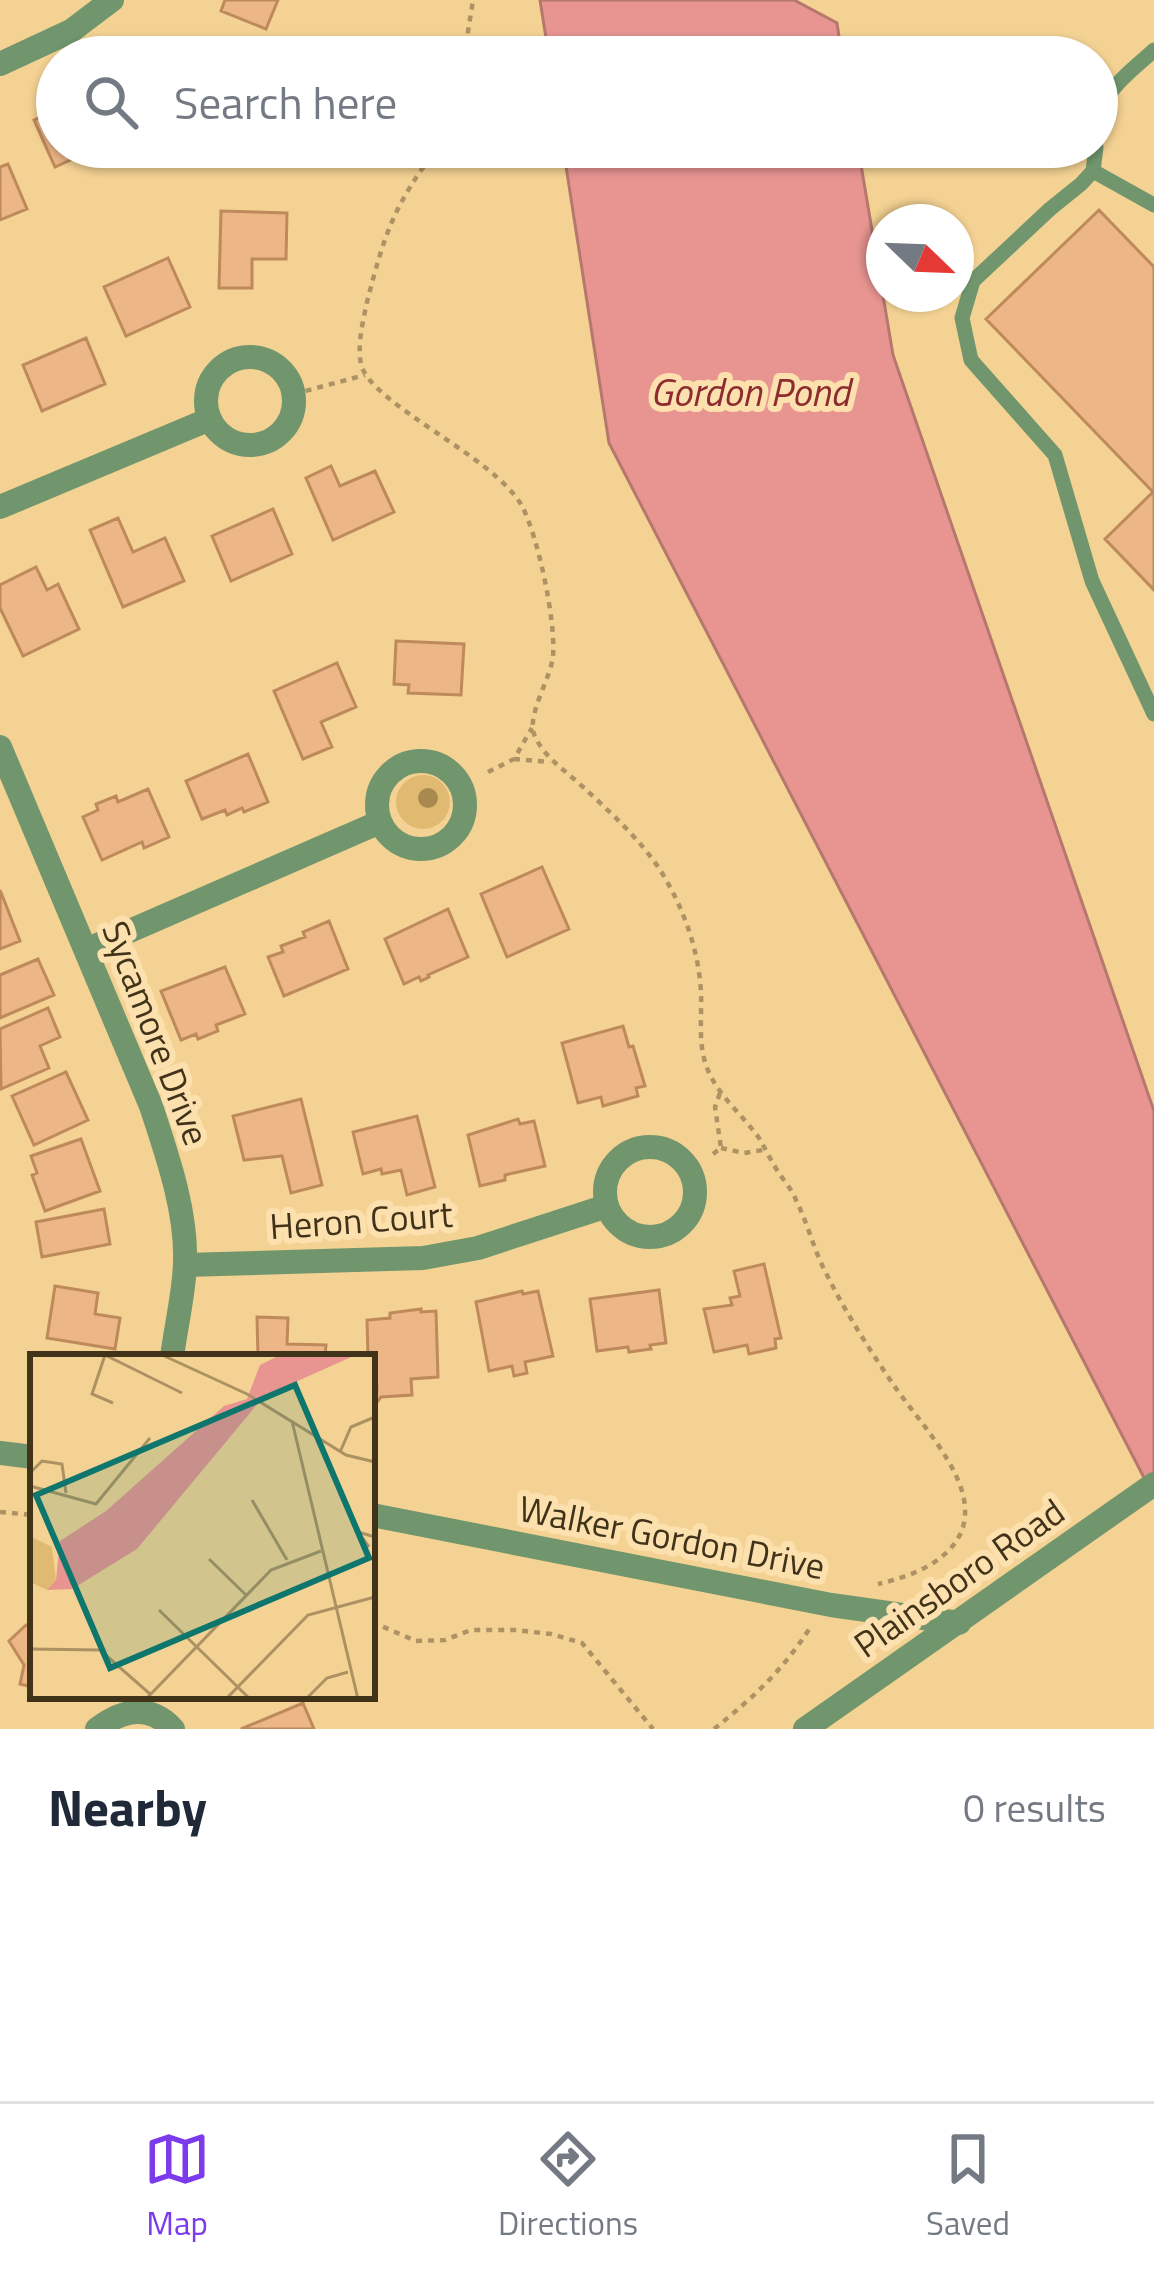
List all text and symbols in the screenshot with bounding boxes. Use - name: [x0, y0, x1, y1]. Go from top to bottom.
- search box: [36, 36, 1118, 168]
- text: Search here: [174, 68, 397, 136]
- icon: search: [78, 69, 144, 135]
- north arrow: [866, 204, 974, 312]
- water label: Gordon Pond: [650, 362, 854, 421]
- street label: Sycamore Drive: [89, 913, 224, 1153]
- street label: Heron Court: [268, 1186, 455, 1253]
- inset map: [30, 1354, 375, 1699]
- street label: Walker Gordon Drive: [515, 1480, 830, 1593]
- street label: Plainsboro Road: [842, 1484, 1075, 1671]
- text: Nearby: [48, 1768, 207, 1846]
- text: 0 results: [963, 1778, 1106, 1837]
- tab: Map: [144, 2126, 210, 2248]
- tab: Directions: [498, 2126, 638, 2248]
- tab: Saved: [926, 2126, 1010, 2248]

